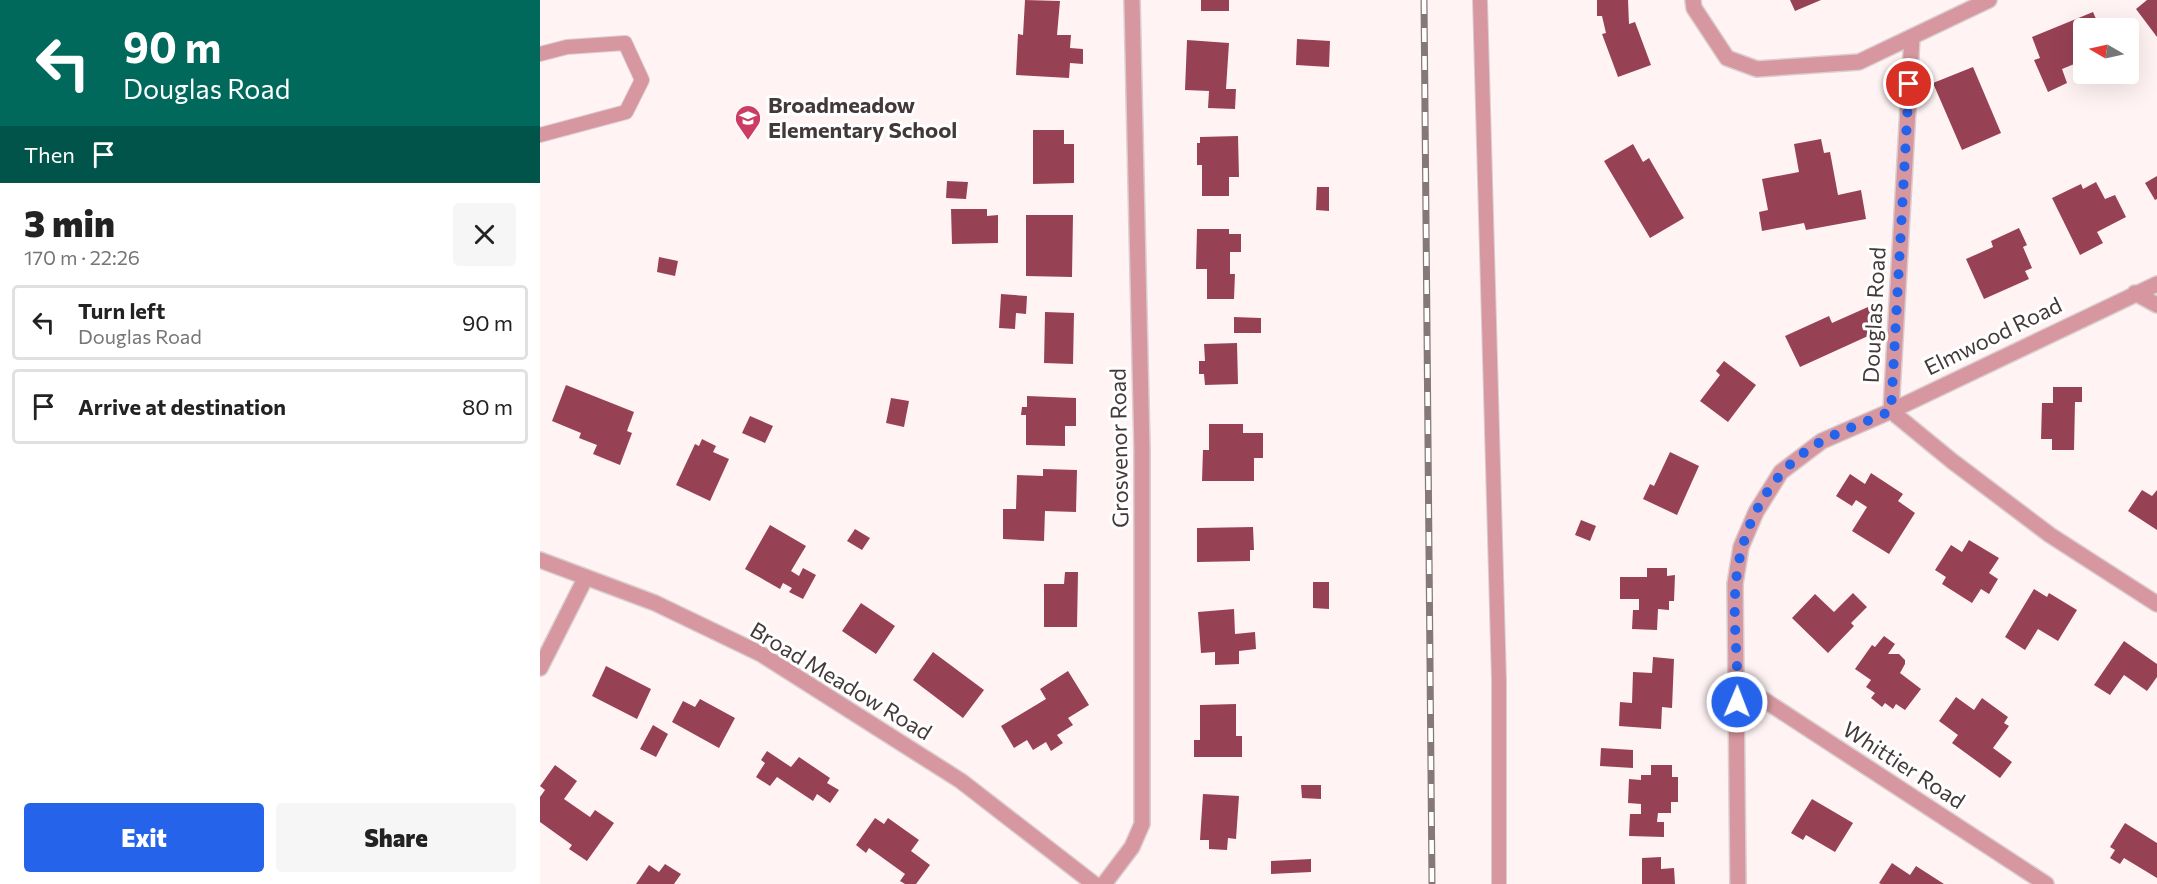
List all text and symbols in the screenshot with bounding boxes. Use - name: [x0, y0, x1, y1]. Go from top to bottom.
- north arrow: [2073, 18, 2139, 84]
- map controls: [2073, 18, 2139, 84]
- text: 90 m: [123, 20, 222, 72]
- icon: left: [24, 24, 102, 102]
- pin: [1883, 58, 1934, 109]
- icon: arrive: [1892, 67, 1925, 100]
- text: Douglas Road: [123, 72, 290, 105]
- place label: Broadmeadow Elementary School: [768, 91, 957, 143]
- school or university icon: Broadmeadow Elementary School: [733, 103, 763, 141]
- icon: arrive: [87, 138, 120, 171]
- text: Then: [24, 141, 75, 168]
- text: 3 min: [24, 200, 115, 244]
- button: close: [453, 203, 516, 266]
- text: 170 m · 22:26: [24, 245, 140, 269]
- street label: Douglas Road: [1856, 246, 1891, 384]
- street label: Elmwood Road: [1920, 291, 2066, 380]
- text: Turn left: [78, 297, 165, 324]
- icon: left: [27, 306, 60, 339]
- text: 90 m: [462, 309, 513, 336]
- text: Douglas Road: [78, 324, 202, 348]
- street label: Grosvenor Road: [1104, 368, 1133, 528]
- icon: arrive: [27, 390, 60, 423]
- text: Arrive at destination: [78, 393, 286, 420]
- text: 80 m: [462, 393, 513, 420]
- street label: Broad Meadow Road: [746, 616, 937, 745]
- position arrow: [1705, 670, 1769, 734]
- street label: Whittier Road: [1838, 715, 1970, 814]
- button: Exit: [24, 803, 264, 872]
- button: Share: [276, 803, 516, 872]

